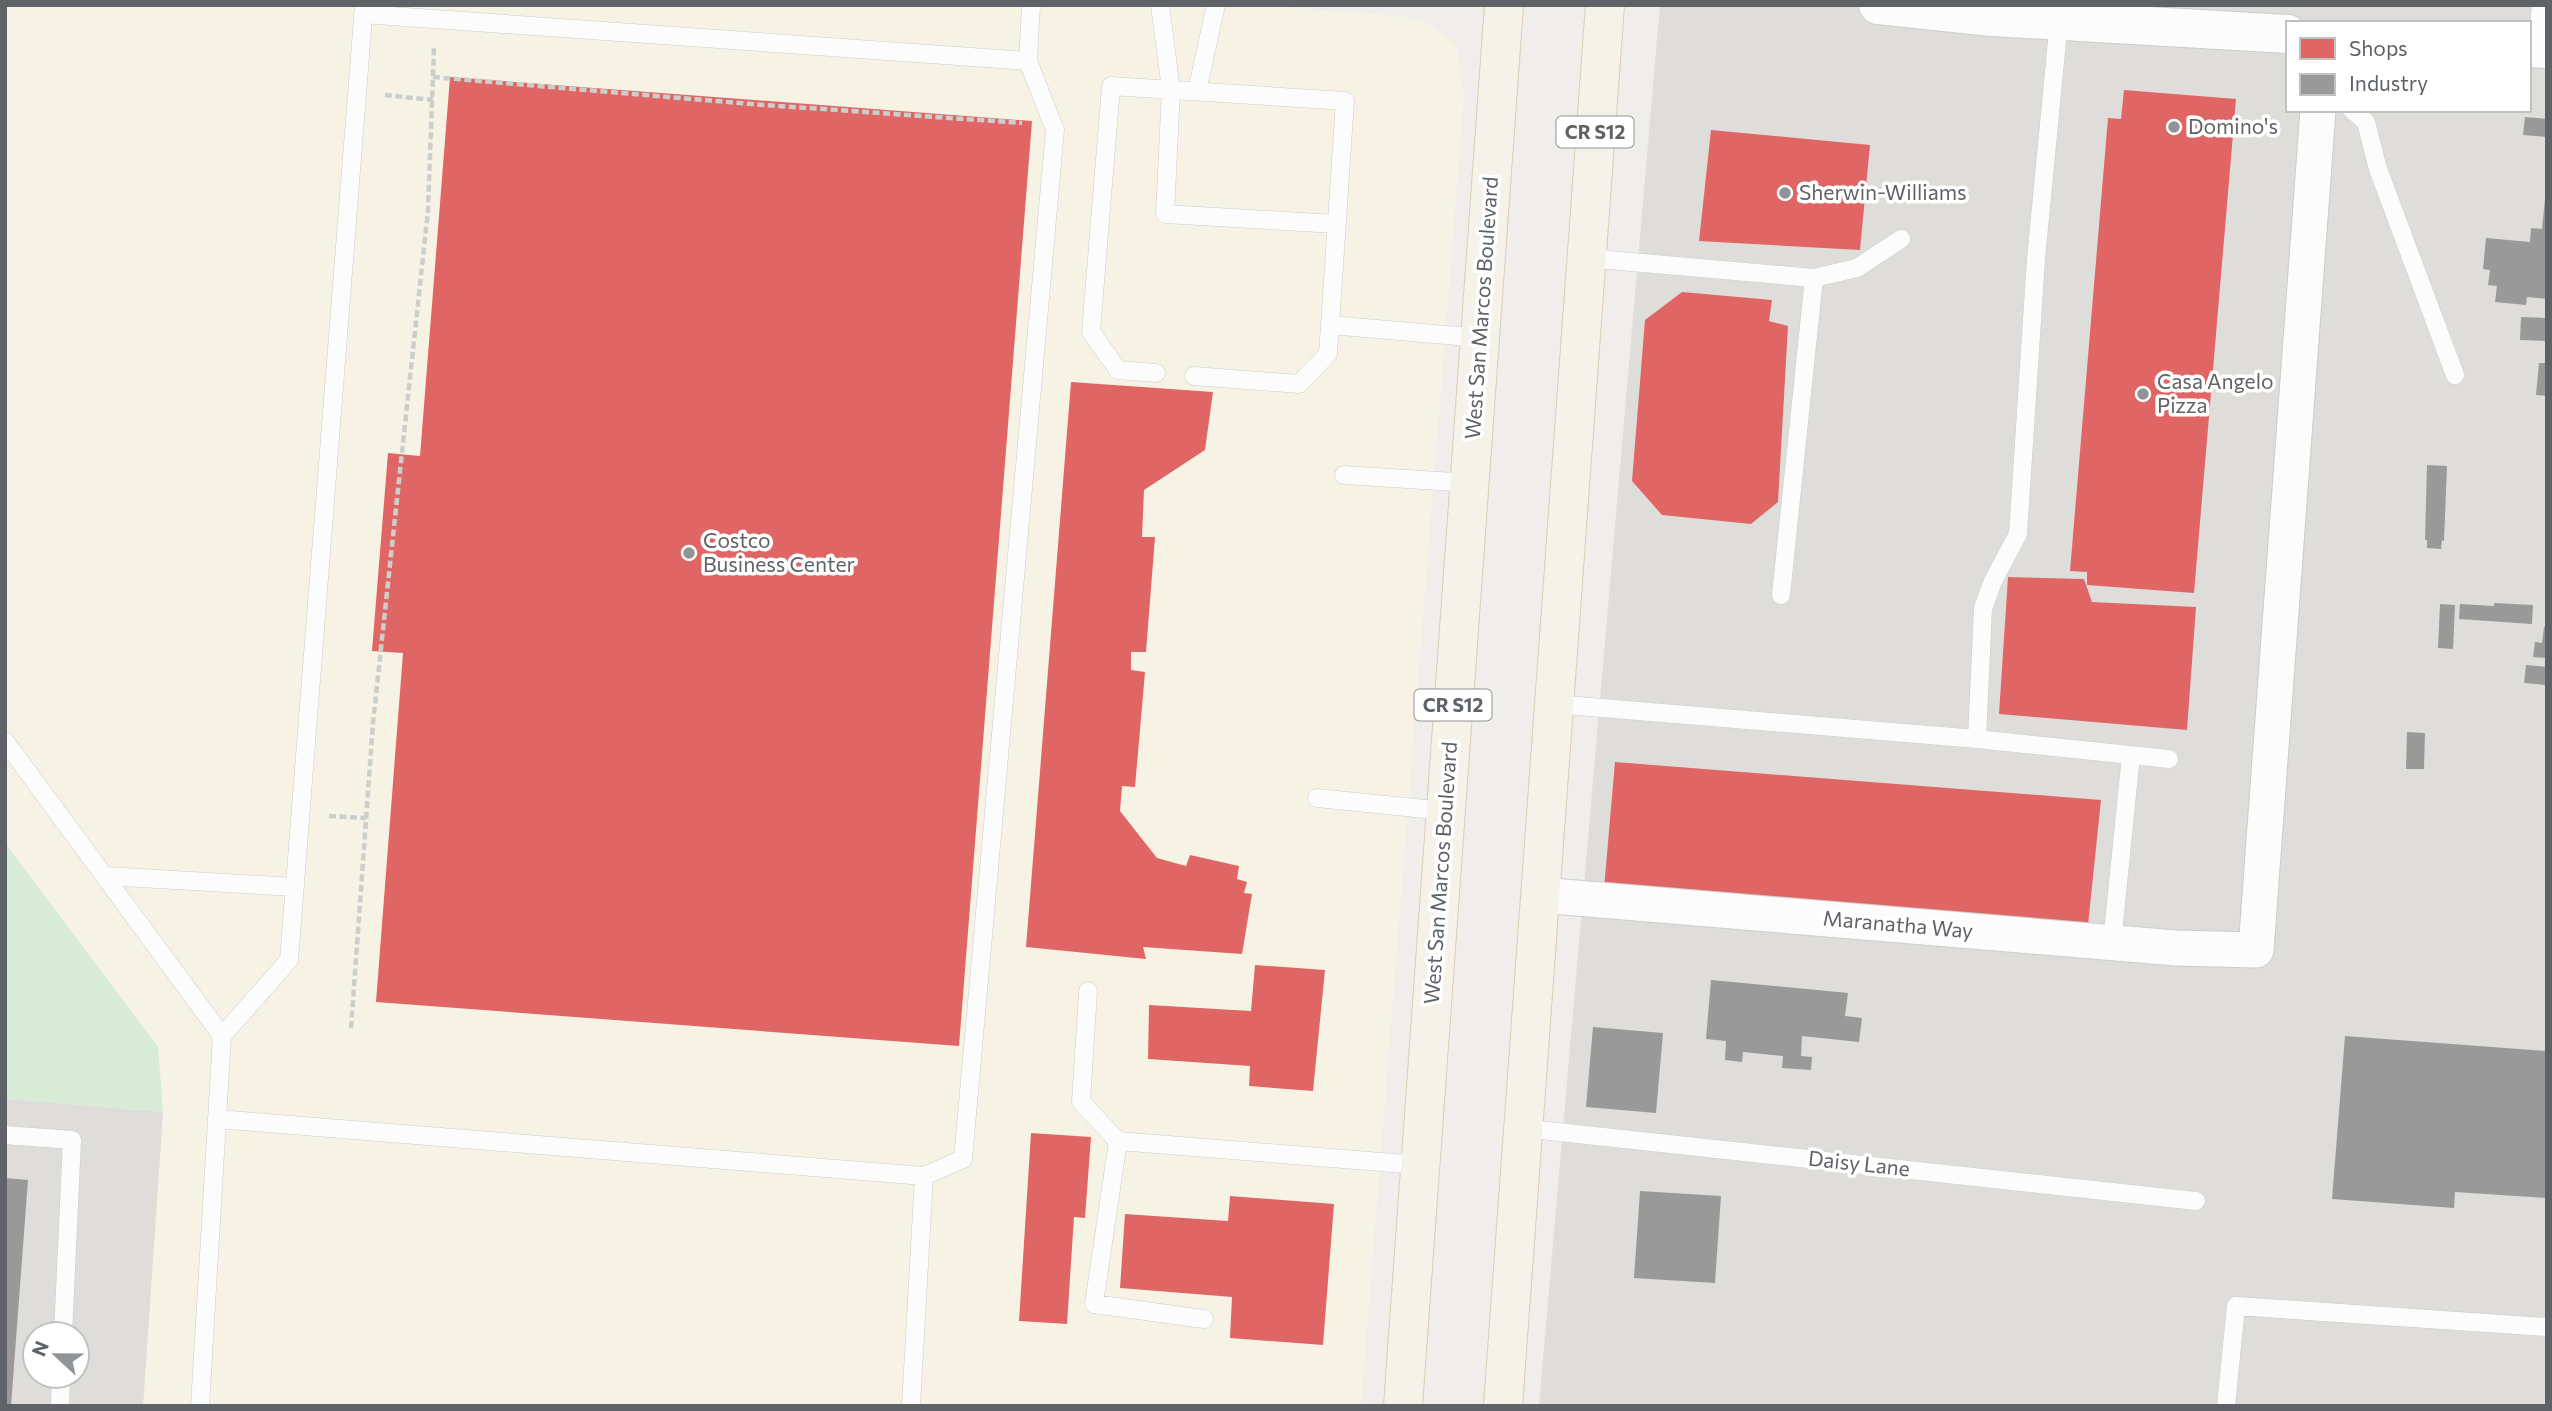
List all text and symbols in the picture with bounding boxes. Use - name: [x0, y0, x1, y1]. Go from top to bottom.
- legend: [2286, 21, 2531, 112]
- text: Shops: [2349, 35, 2408, 60]
- text: Industry: [2349, 70, 2428, 95]
- place label: Domino's: [2188, 113, 2278, 138]
- road number: CR S12: [1556, 116, 1634, 148]
- marker: Domino's: [2166, 119, 2182, 135]
- street label: West San Marcos Boulevard: [1459, 176, 1502, 440]
- place label: Sherwin-Williams: [1799, 179, 1967, 204]
- marker: Sherwin-Williams: [1777, 185, 1793, 201]
- place label: Casa Angelo Pizza: [2157, 368, 2274, 417]
- marker: Casa Angelo Pizza: [2135, 386, 2151, 402]
- place label: Costco Business Center: [703, 527, 855, 576]
- marker: Costco Business Center: [681, 545, 697, 561]
- road number: CR S12: [1414, 690, 1492, 720]
- street label: West San Marcos Boulevard: [1418, 741, 1461, 1005]
- street label: Maranatha Way: [1822, 904, 1974, 943]
- street label: Daisy Lane: [1807, 1145, 1911, 1180]
- north arrow: [21, 1320, 91, 1390]
- text: N: [26, 1338, 53, 1359]

